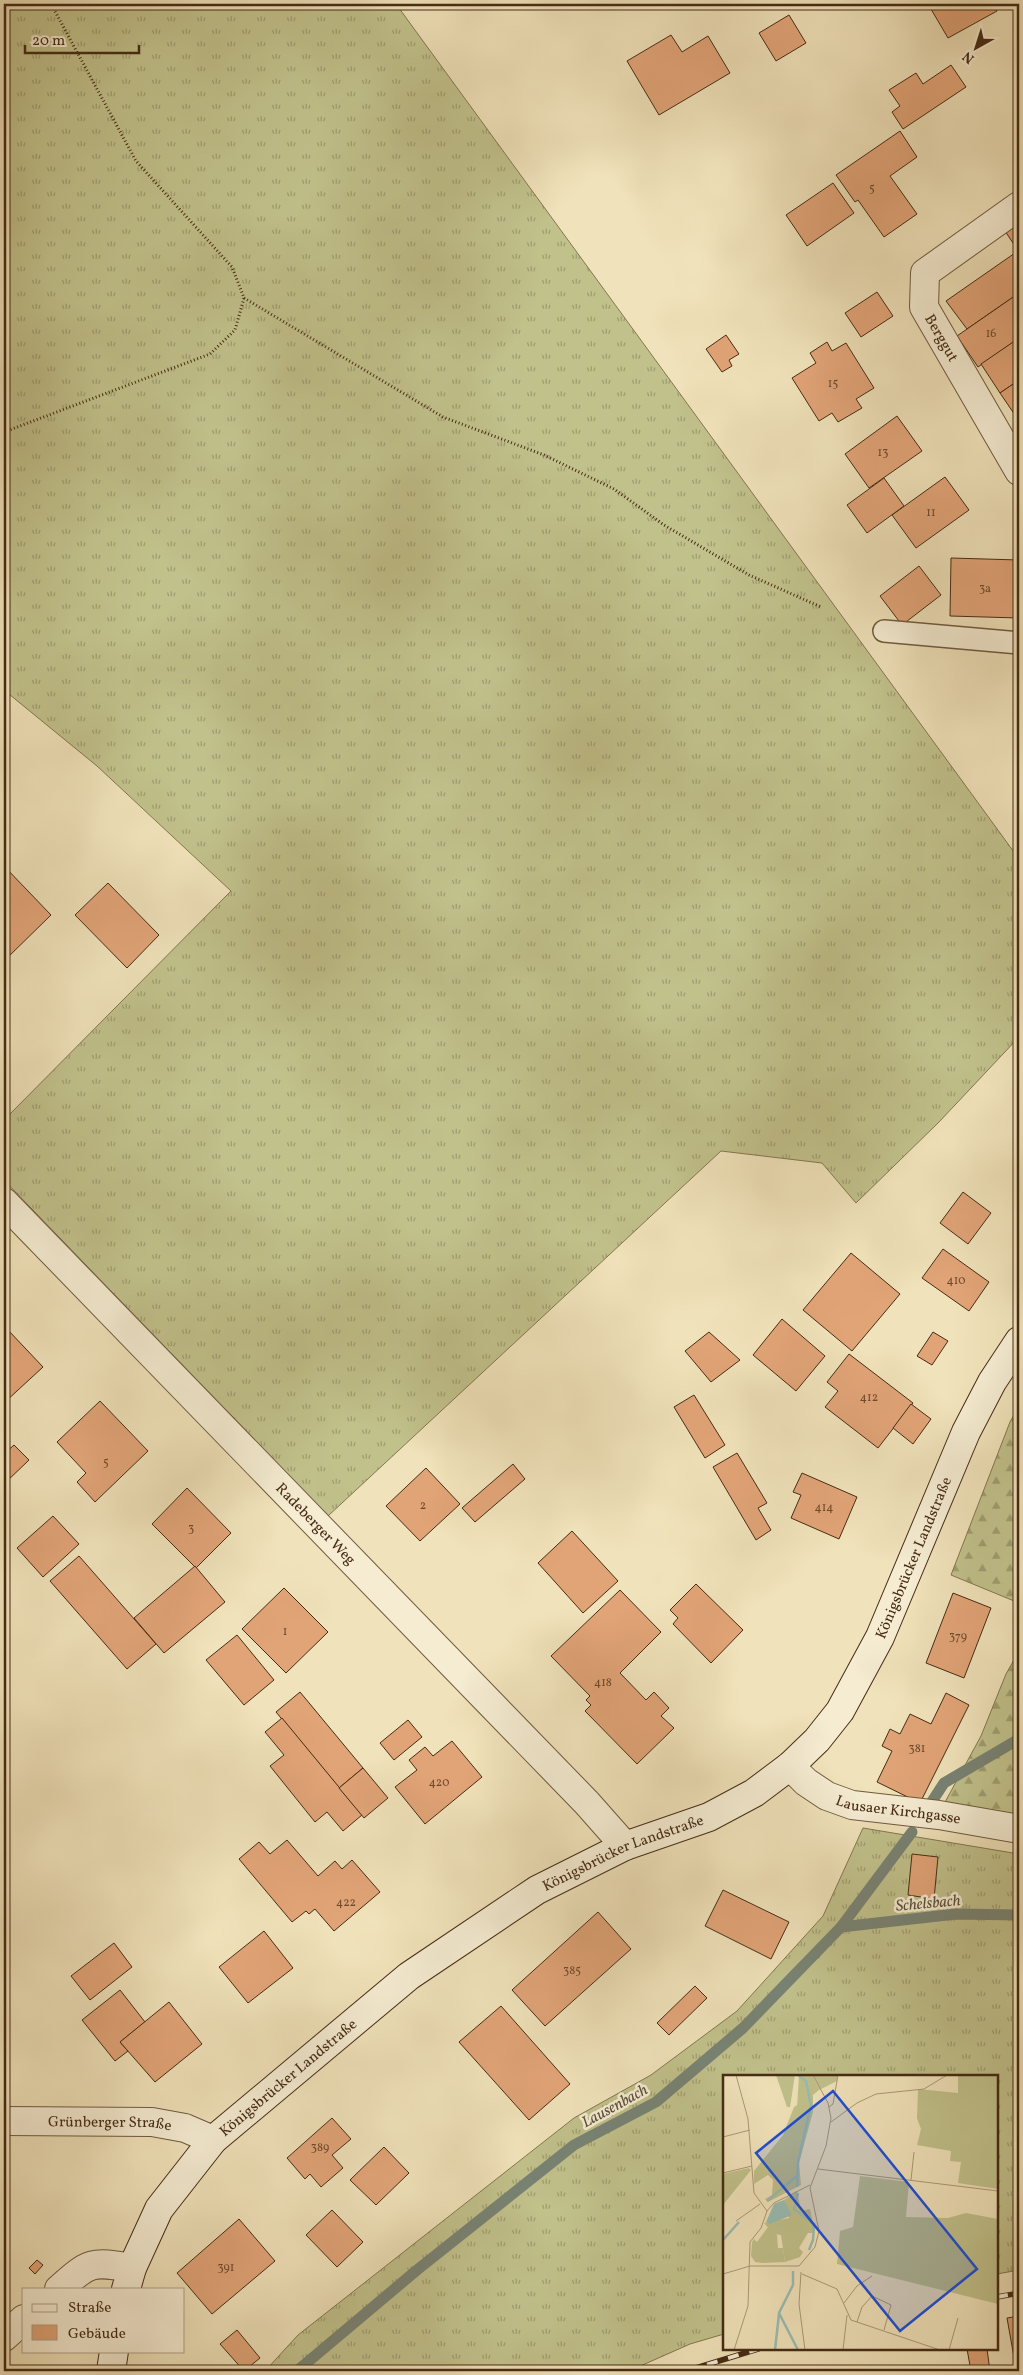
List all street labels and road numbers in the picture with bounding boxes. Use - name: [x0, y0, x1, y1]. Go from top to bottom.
- street label: Berggut: [918, 311, 963, 366]
- street label: Königsbrücker Landstraße: [871, 1474, 958, 1642]
- street label: Radeberger Weg: [270, 1479, 360, 1571]
- street label: Lausaer Kirchgasse: [832, 1791, 962, 1831]
- street label: Königsbrücker Landstraße: [539, 1811, 707, 1898]
- street label: Königsbrücker Landstraße: [215, 2015, 362, 2142]
- street label: Grünberger Straße: [48, 2112, 173, 2137]

